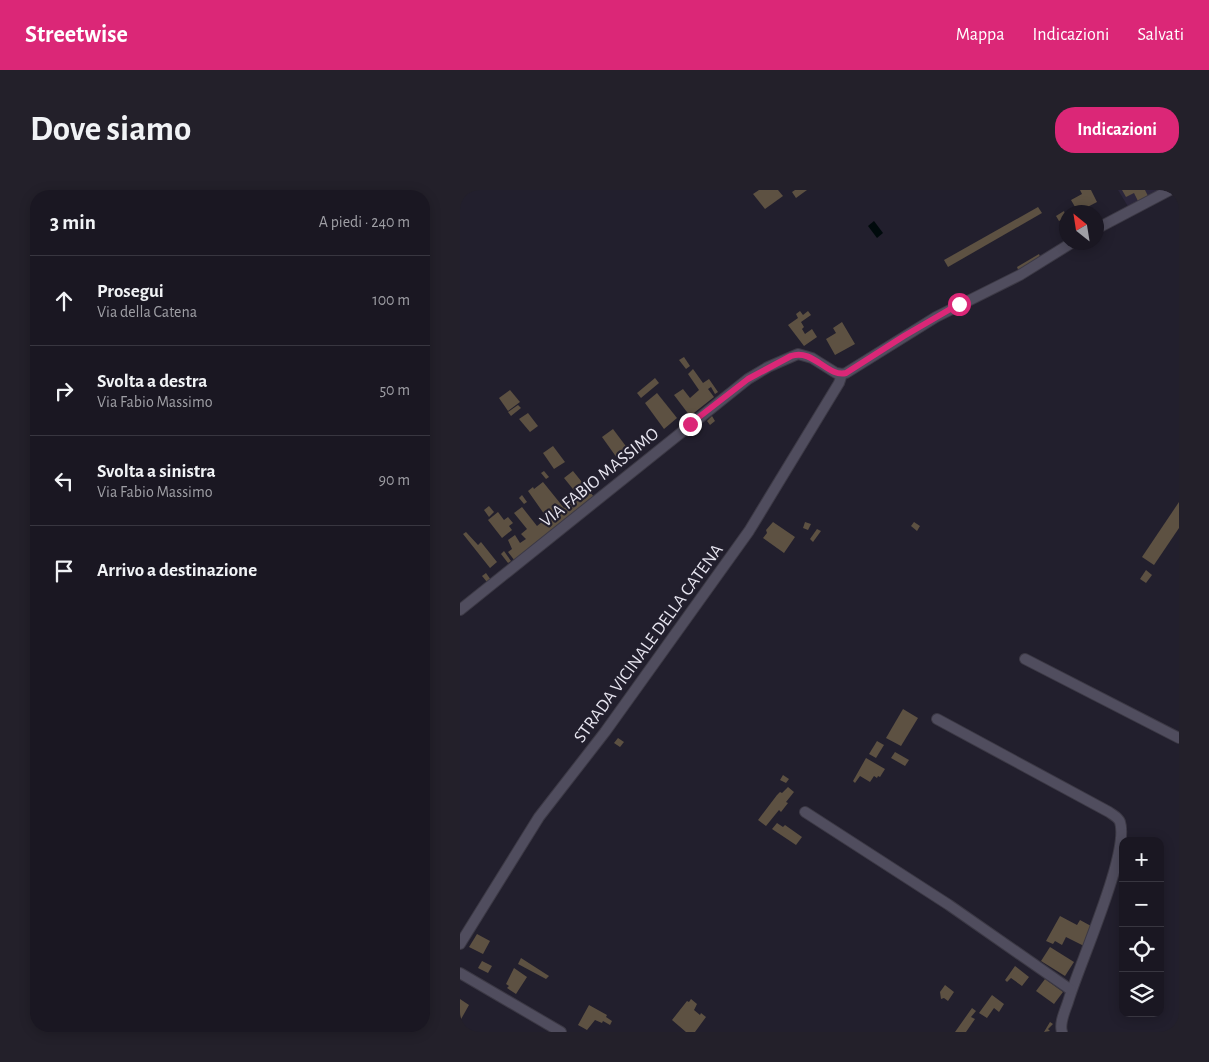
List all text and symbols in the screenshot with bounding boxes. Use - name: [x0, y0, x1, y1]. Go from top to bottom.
- text: Streetwise: [25, 23, 128, 47]
- text: Mappa: [956, 26, 1005, 44]
- text: Indicazioni: [1033, 26, 1109, 44]
- text: Salvati: [1137, 26, 1184, 44]
- button: Indicazioni: [1055, 107, 1179, 153]
- text: Dove siamo: [30, 112, 191, 147]
- north arrow: [1059, 205, 1104, 250]
- text: 3 min: [50, 212, 96, 233]
- text: A piedi · 240 m: [319, 214, 410, 230]
- text: Prosegui: [97, 282, 164, 301]
- icon: ahead: [50, 287, 78, 315]
- text: 100 m: [372, 292, 410, 308]
- route start: [948, 293, 971, 316]
- text: Via della Catena: [97, 304, 197, 320]
- text: Svolta a destra: [97, 372, 207, 391]
- icon: right: [50, 377, 78, 405]
- text: 50 m: [379, 382, 410, 398]
- text: Via Fabio Massimo: [97, 394, 213, 410]
- route end: [679, 413, 702, 436]
- street label: VIA FABIO MASSIMO: [537, 425, 662, 531]
- text: Svolta a sinistra: [97, 462, 216, 481]
- icon: left: [50, 467, 78, 495]
- text: 90 m: [379, 472, 410, 488]
- text: Via Fabio Massimo: [97, 484, 213, 500]
- street label: STRADA VICINALE DELLA CATENA: [571, 541, 727, 746]
- icon: arrive: [50, 557, 78, 585]
- text: Arrivo a destinazione: [97, 561, 257, 580]
- map controls: [1119, 837, 1164, 1017]
- button: +: [1119, 837, 1164, 882]
- button: −: [1119, 882, 1164, 927]
- button: locate: [1119, 927, 1164, 972]
- button: layers: [1119, 972, 1164, 1017]

